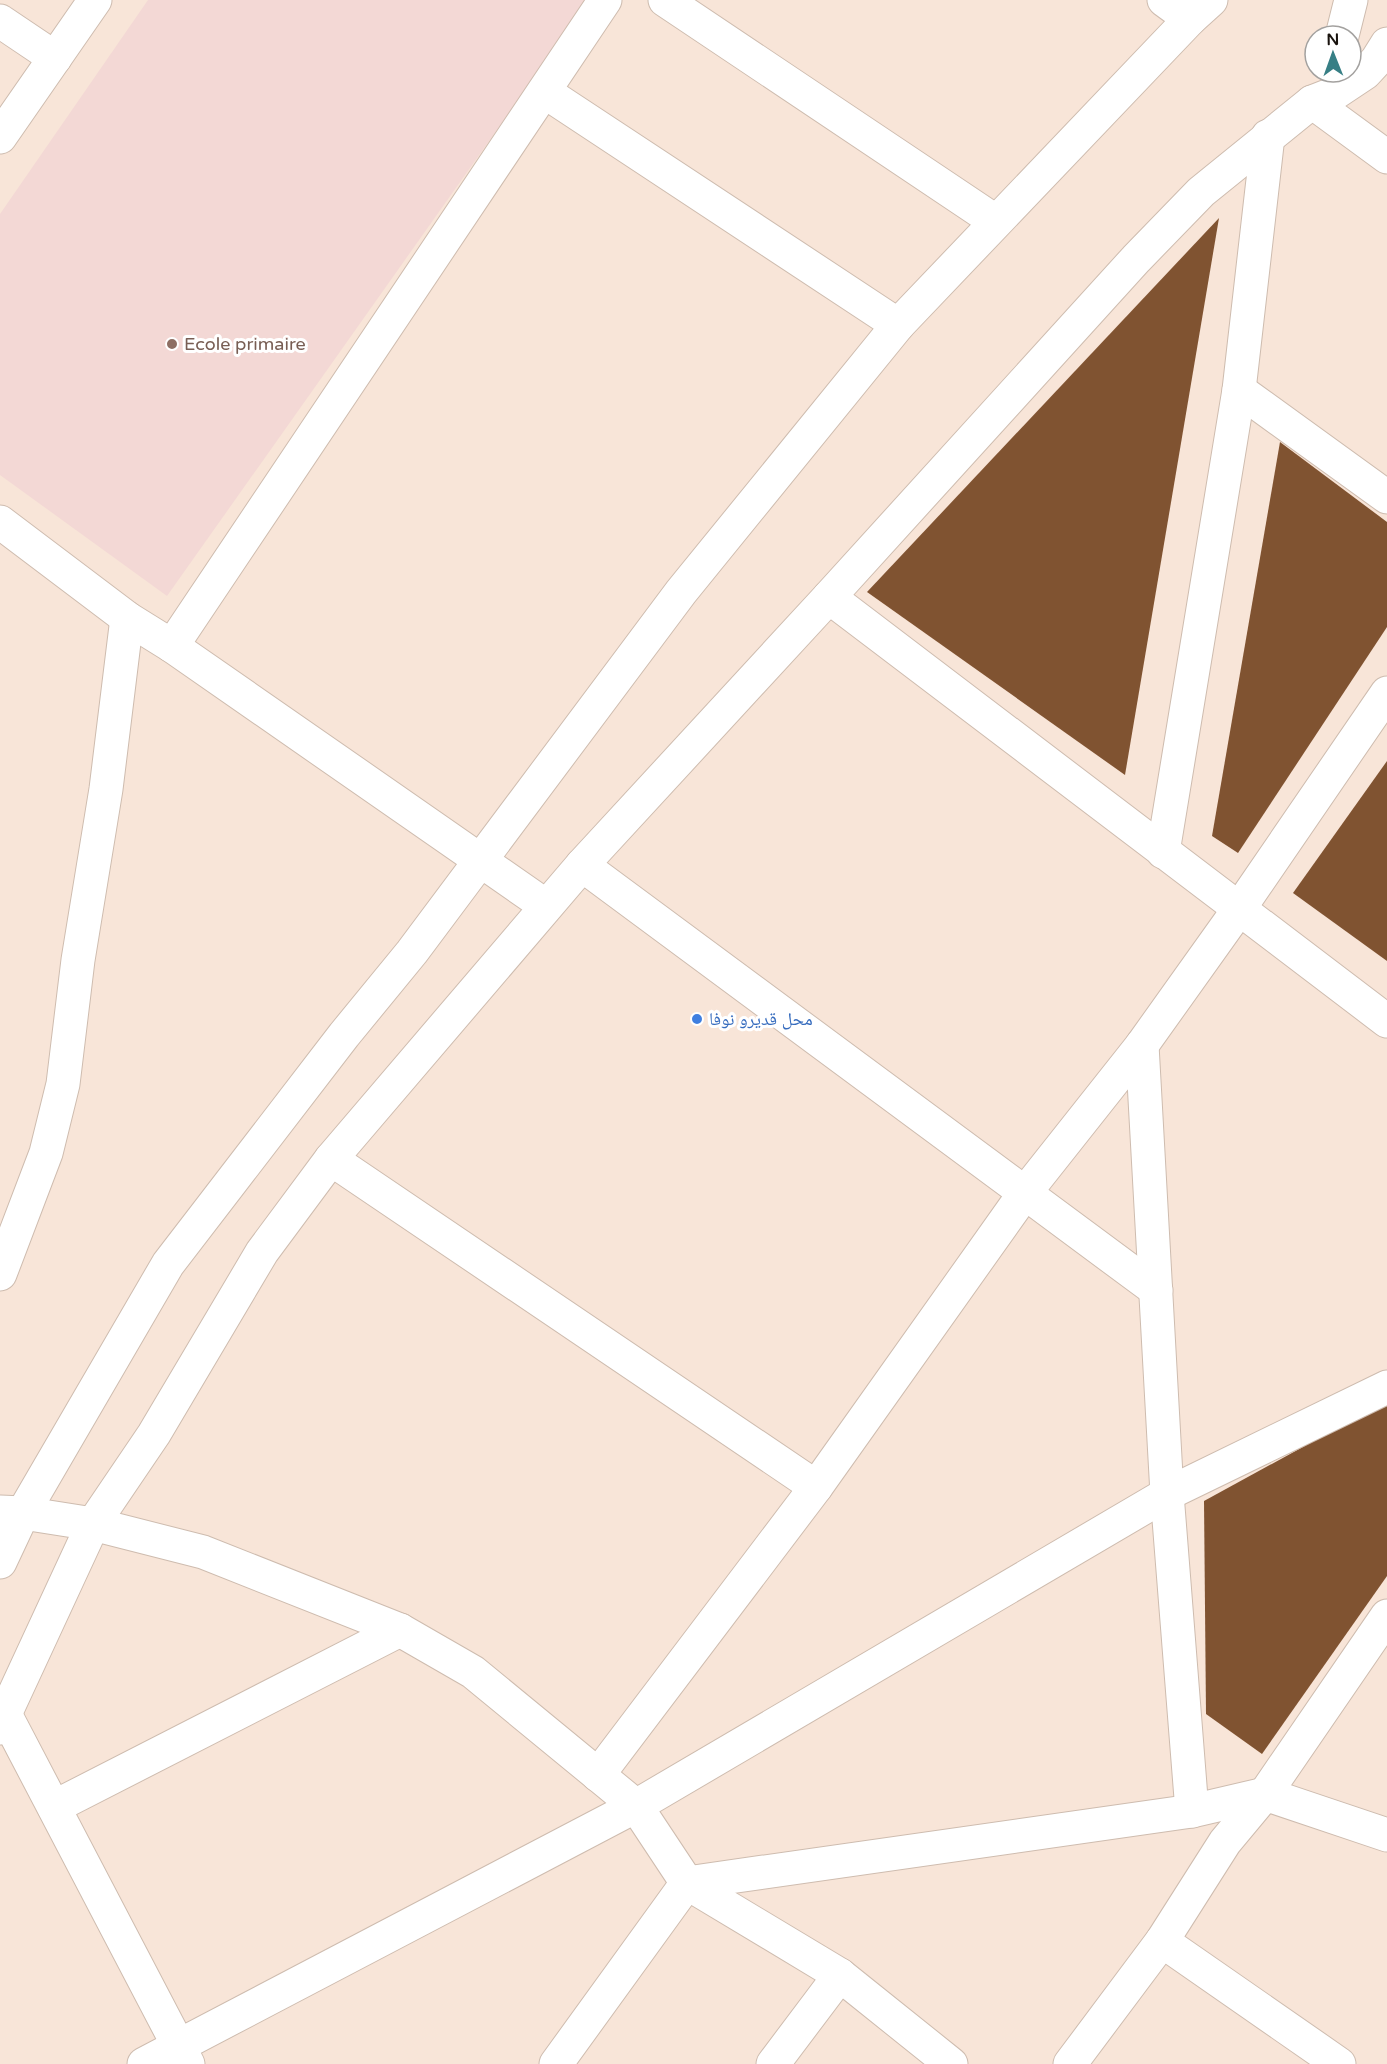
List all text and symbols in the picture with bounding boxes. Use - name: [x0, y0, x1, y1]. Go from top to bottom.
- north arrow: [1303, 24, 1363, 84]
- text: N: [1326, 30, 1339, 50]
- place label: Ecole primaire: [184, 333, 306, 355]
- marker: Ecole primaire: [165, 337, 179, 351]
- place label: محل قديرو نوفا: [709, 1008, 813, 1030]
- marker: محل قديرو نوفا: [690, 1012, 704, 1026]

